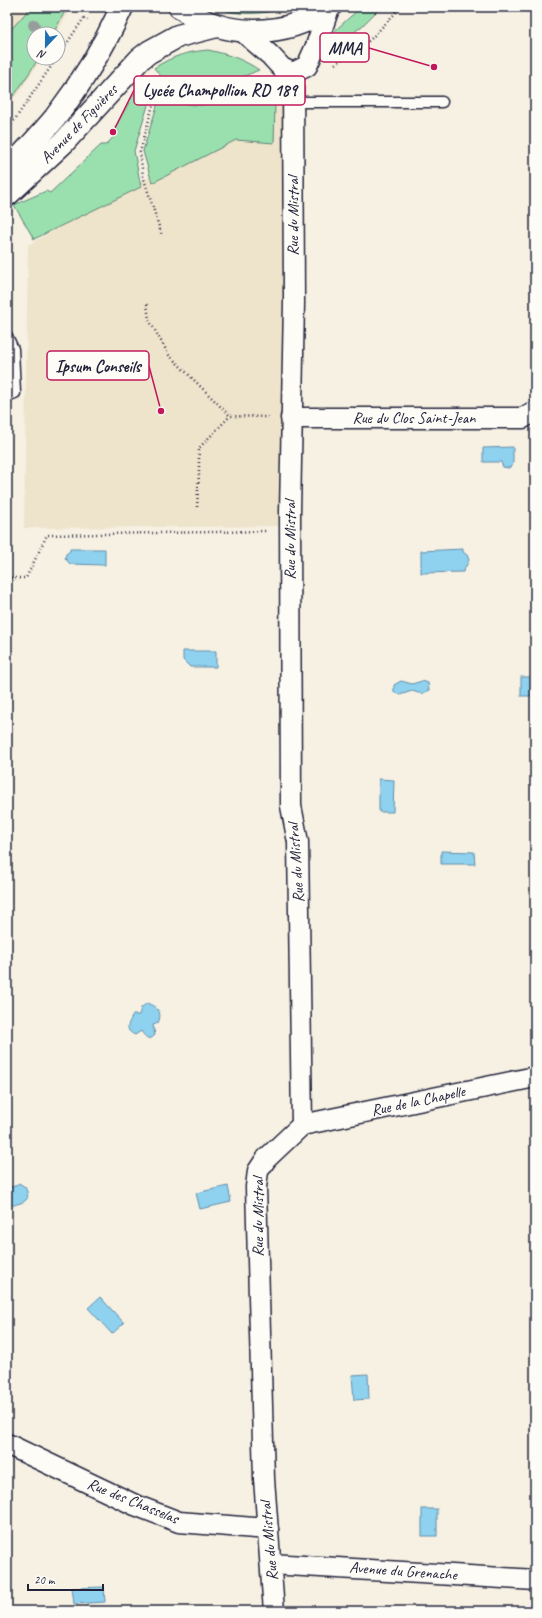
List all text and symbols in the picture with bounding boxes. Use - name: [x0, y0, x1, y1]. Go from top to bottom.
- north arrow: [26, 26, 66, 66]
- callout: MMA: [320, 33, 369, 62]
- text: MMA: [328, 38, 363, 59]
- text: N: [34, 47, 48, 63]
- callout: Lycée Champollion RD 189: [134, 76, 305, 105]
- street label: Avenue de Figuières: [36, 79, 123, 168]
- text: Lycée Champollion RD 189: [143, 80, 299, 101]
- street label: Rue du Mistral: [283, 173, 303, 256]
- callout: Ipsum Conseils: [47, 351, 149, 380]
- text: Ipsum Conseils: [55, 356, 143, 377]
- street label: Rue du Clos Saint-Jean: [353, 408, 476, 428]
- street label: Rue du Mistral: [280, 497, 300, 580]
- street label: Rue du Mistral: [283, 819, 309, 903]
- street label: Rue de la Chapelle: [369, 1081, 468, 1121]
- street label: Rue du Mistral: [248, 1174, 268, 1257]
- street label: Rue des Chasselas: [84, 1474, 183, 1529]
- street label: Rue du Mistral: [255, 1497, 282, 1581]
- street label: Avenue du Grenache: [349, 1557, 459, 1585]
- scale bar: [28, 1566, 103, 1592]
- text: 20 m: [34, 1572, 56, 1588]

